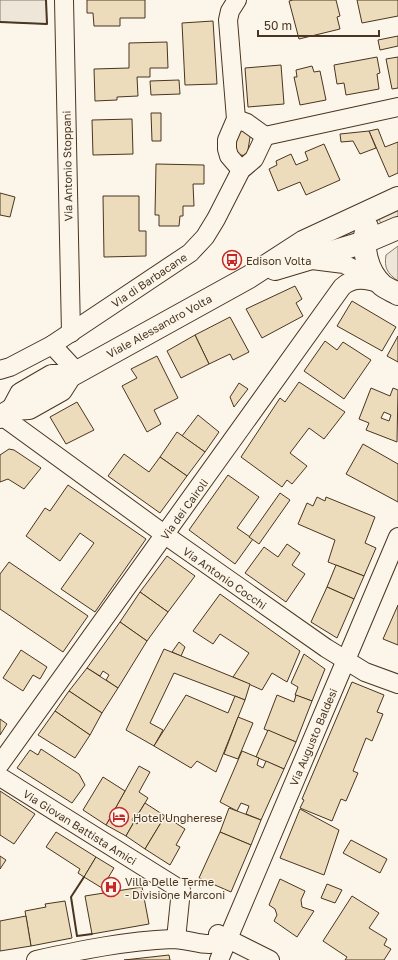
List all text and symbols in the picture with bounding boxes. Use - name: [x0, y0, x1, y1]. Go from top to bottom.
- scale bar: [258, 12, 379, 38]
- text: 50 m: [264, 18, 292, 33]
- street label: Via Antonio Stoppani: [60, 111, 74, 221]
- bus stop icon: Edison Volta: [221, 249, 243, 271]
- street label: Via di Barbacane: [109, 250, 189, 310]
- place label: Edison Volta: [246, 254, 311, 267]
- street label: Viale Alessandro Volta: [104, 292, 214, 360]
- street label: Via dei Cairoli: [158, 476, 210, 542]
- street label: Via Antonio Cocchi: [181, 544, 269, 612]
- street label: Via Augusto Baldesi: [287, 686, 340, 788]
- street label: Via Giovan Battista Amici: [21, 787, 139, 867]
- hotel icon: Hotel Ungherese: [108, 806, 130, 828]
- place label: Hotel Ungherese: [133, 811, 222, 824]
- place label: Villa Delle Terme - Divisione Marconi: [125, 875, 225, 901]
- hospital icon: Villa Delle Terme - Divisione Marconi: [100, 876, 122, 898]

